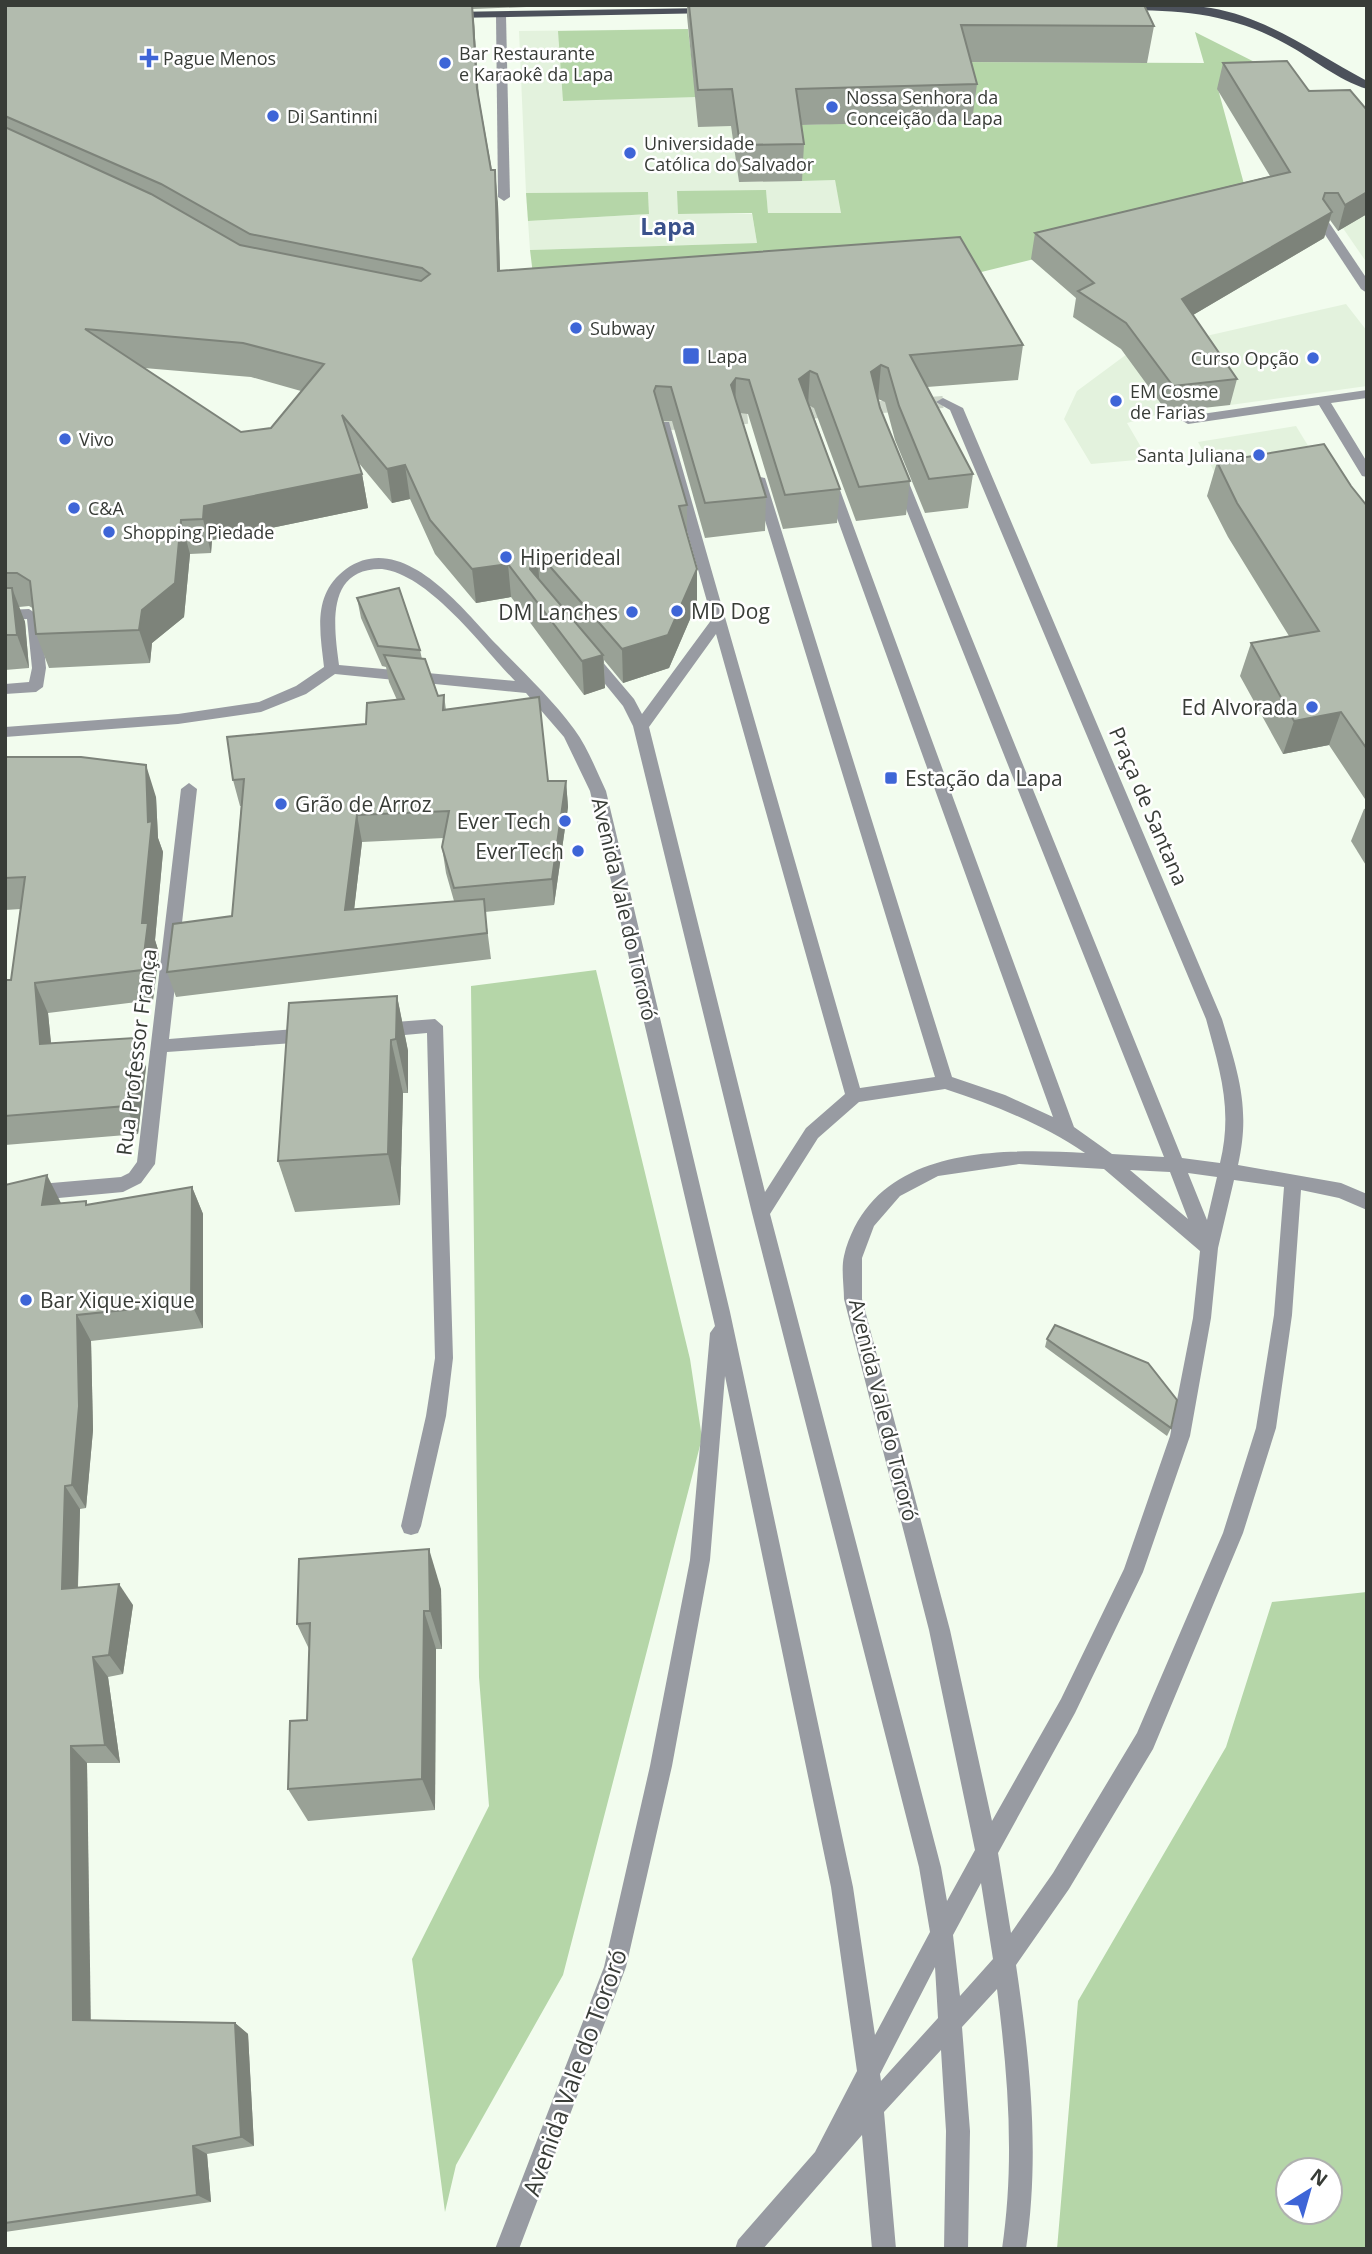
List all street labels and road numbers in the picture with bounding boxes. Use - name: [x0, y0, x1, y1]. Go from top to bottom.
- street label: Praça de Santana: [1103, 722, 1195, 890]
- street label: Avenida Vale do Tororó: [586, 795, 664, 1023]
- street label: Rua Professor França: [109, 947, 163, 1157]
- street label: Avenida Vale do Tororó: [843, 1296, 925, 1524]
- street label: Avenida Vale do Tororó: [514, 1944, 634, 2200]

